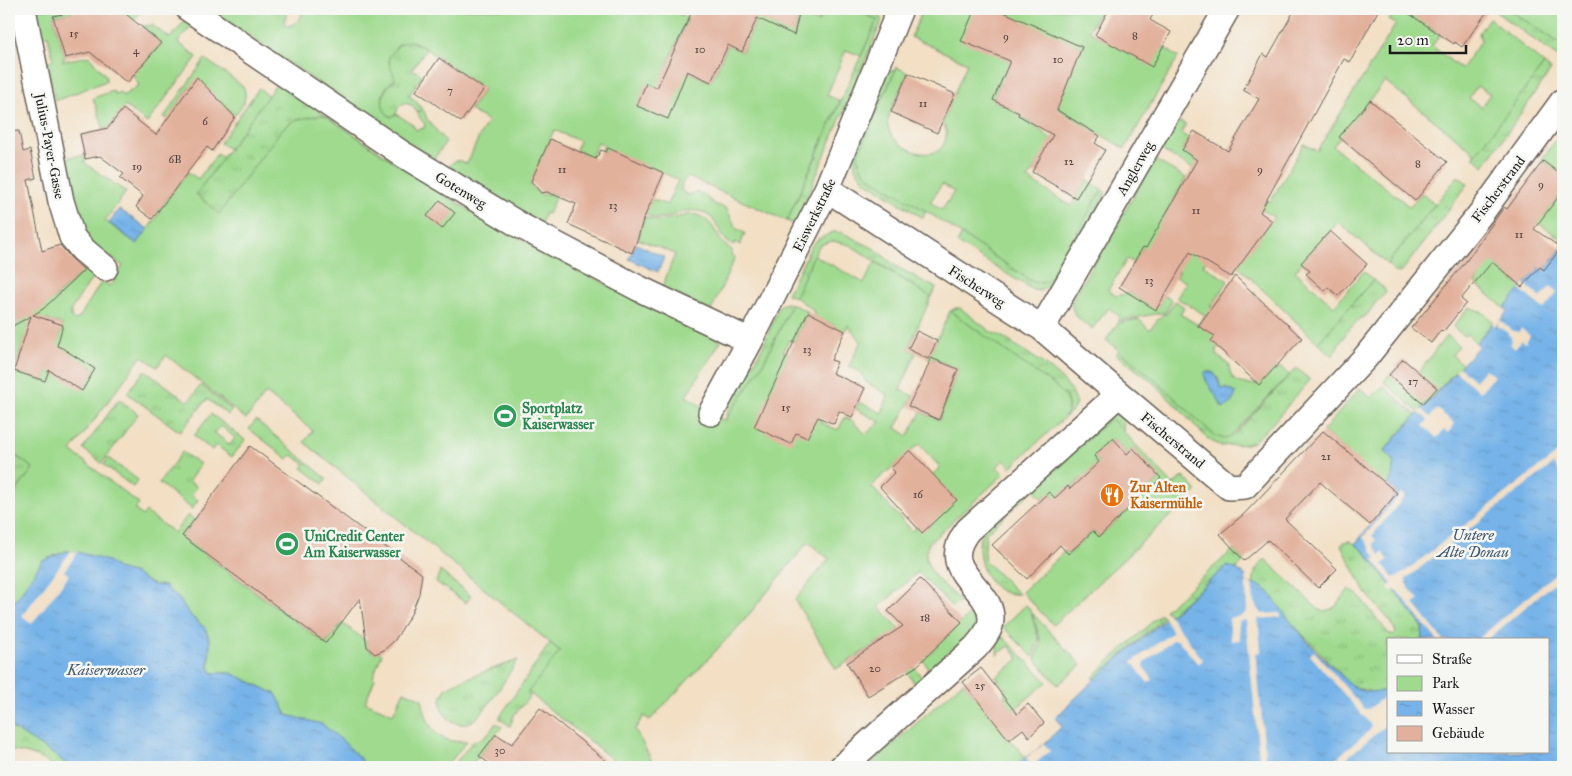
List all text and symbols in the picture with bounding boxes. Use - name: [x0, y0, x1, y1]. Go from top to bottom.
- scale bar: [1390, 22, 1466, 54]
- house number: 15: [69, 27, 79, 40]
- house number: 8: [1132, 29, 1138, 42]
- house number: 9: [1003, 30, 1009, 43]
- text: 20 m: [1397, 31, 1429, 49]
- house number: 10: [695, 43, 705, 56]
- house number: 4: [133, 44, 140, 57]
- house number: 10: [1053, 53, 1063, 66]
- house number: 7: [447, 84, 453, 97]
- street label: Julius-Payer-Gasse: [30, 90, 68, 201]
- house number: 11: [919, 97, 927, 110]
- house number: 6: [202, 115, 208, 128]
- street label: Anglerweg: [1113, 138, 1158, 199]
- house number: 6B: [169, 153, 181, 166]
- street label: Fischerstrand: [1468, 153, 1529, 226]
- house number: 12: [1064, 155, 1074, 168]
- house number: 8: [1415, 157, 1421, 170]
- house number: 19: [132, 160, 142, 173]
- house number: 11: [558, 163, 566, 176]
- house number: 9: [1257, 163, 1263, 176]
- street label: Gotenweg: [432, 168, 490, 213]
- street label: Eiswerkstraße: [789, 175, 840, 255]
- house number: 9: [1538, 178, 1544, 191]
- house number: 13: [609, 199, 617, 212]
- house number: 11: [1192, 204, 1200, 217]
- house number: 11: [1515, 228, 1523, 241]
- street label: Fischerweg: [945, 262, 1009, 311]
- house number: 13: [1145, 274, 1153, 287]
- house number: 13: [803, 343, 811, 356]
- house number: 17: [1408, 375, 1418, 388]
- place label: Sportplatz Kaiserwasser: [522, 400, 595, 433]
- house number: 15: [781, 401, 791, 414]
- sports icon: Sportplatz Kaiserwasser: [492, 403, 518, 429]
- street label: Fischerstrand: [1137, 409, 1208, 472]
- house number: 21: [1321, 450, 1331, 463]
- place label: Zur Alten Kaisermühle: [1130, 479, 1203, 512]
- restaurant icon: Zur Alten Kaisermühle: [1099, 482, 1125, 508]
- house number: 16: [913, 488, 923, 501]
- water label: Untere Alte Donau: [1435, 526, 1509, 561]
- place label: UniCredit Center Am Kaiserwasser: [303, 528, 405, 561]
- sports icon: UniCredit Center Am Kaiserwasser: [274, 531, 300, 557]
- house number: 18: [920, 611, 930, 624]
- legend: [1387, 638, 1550, 754]
- text: Straße: [1432, 650, 1472, 668]
- water label: Kaiserwasser: [66, 661, 146, 679]
- house number: 20: [869, 662, 881, 675]
- text: Park: [1432, 674, 1459, 692]
- house number: 25: [975, 679, 985, 692]
- text: Wasser: [1432, 700, 1475, 718]
- text: Gebäude: [1432, 724, 1485, 742]
- house number: 30: [495, 744, 505, 757]

